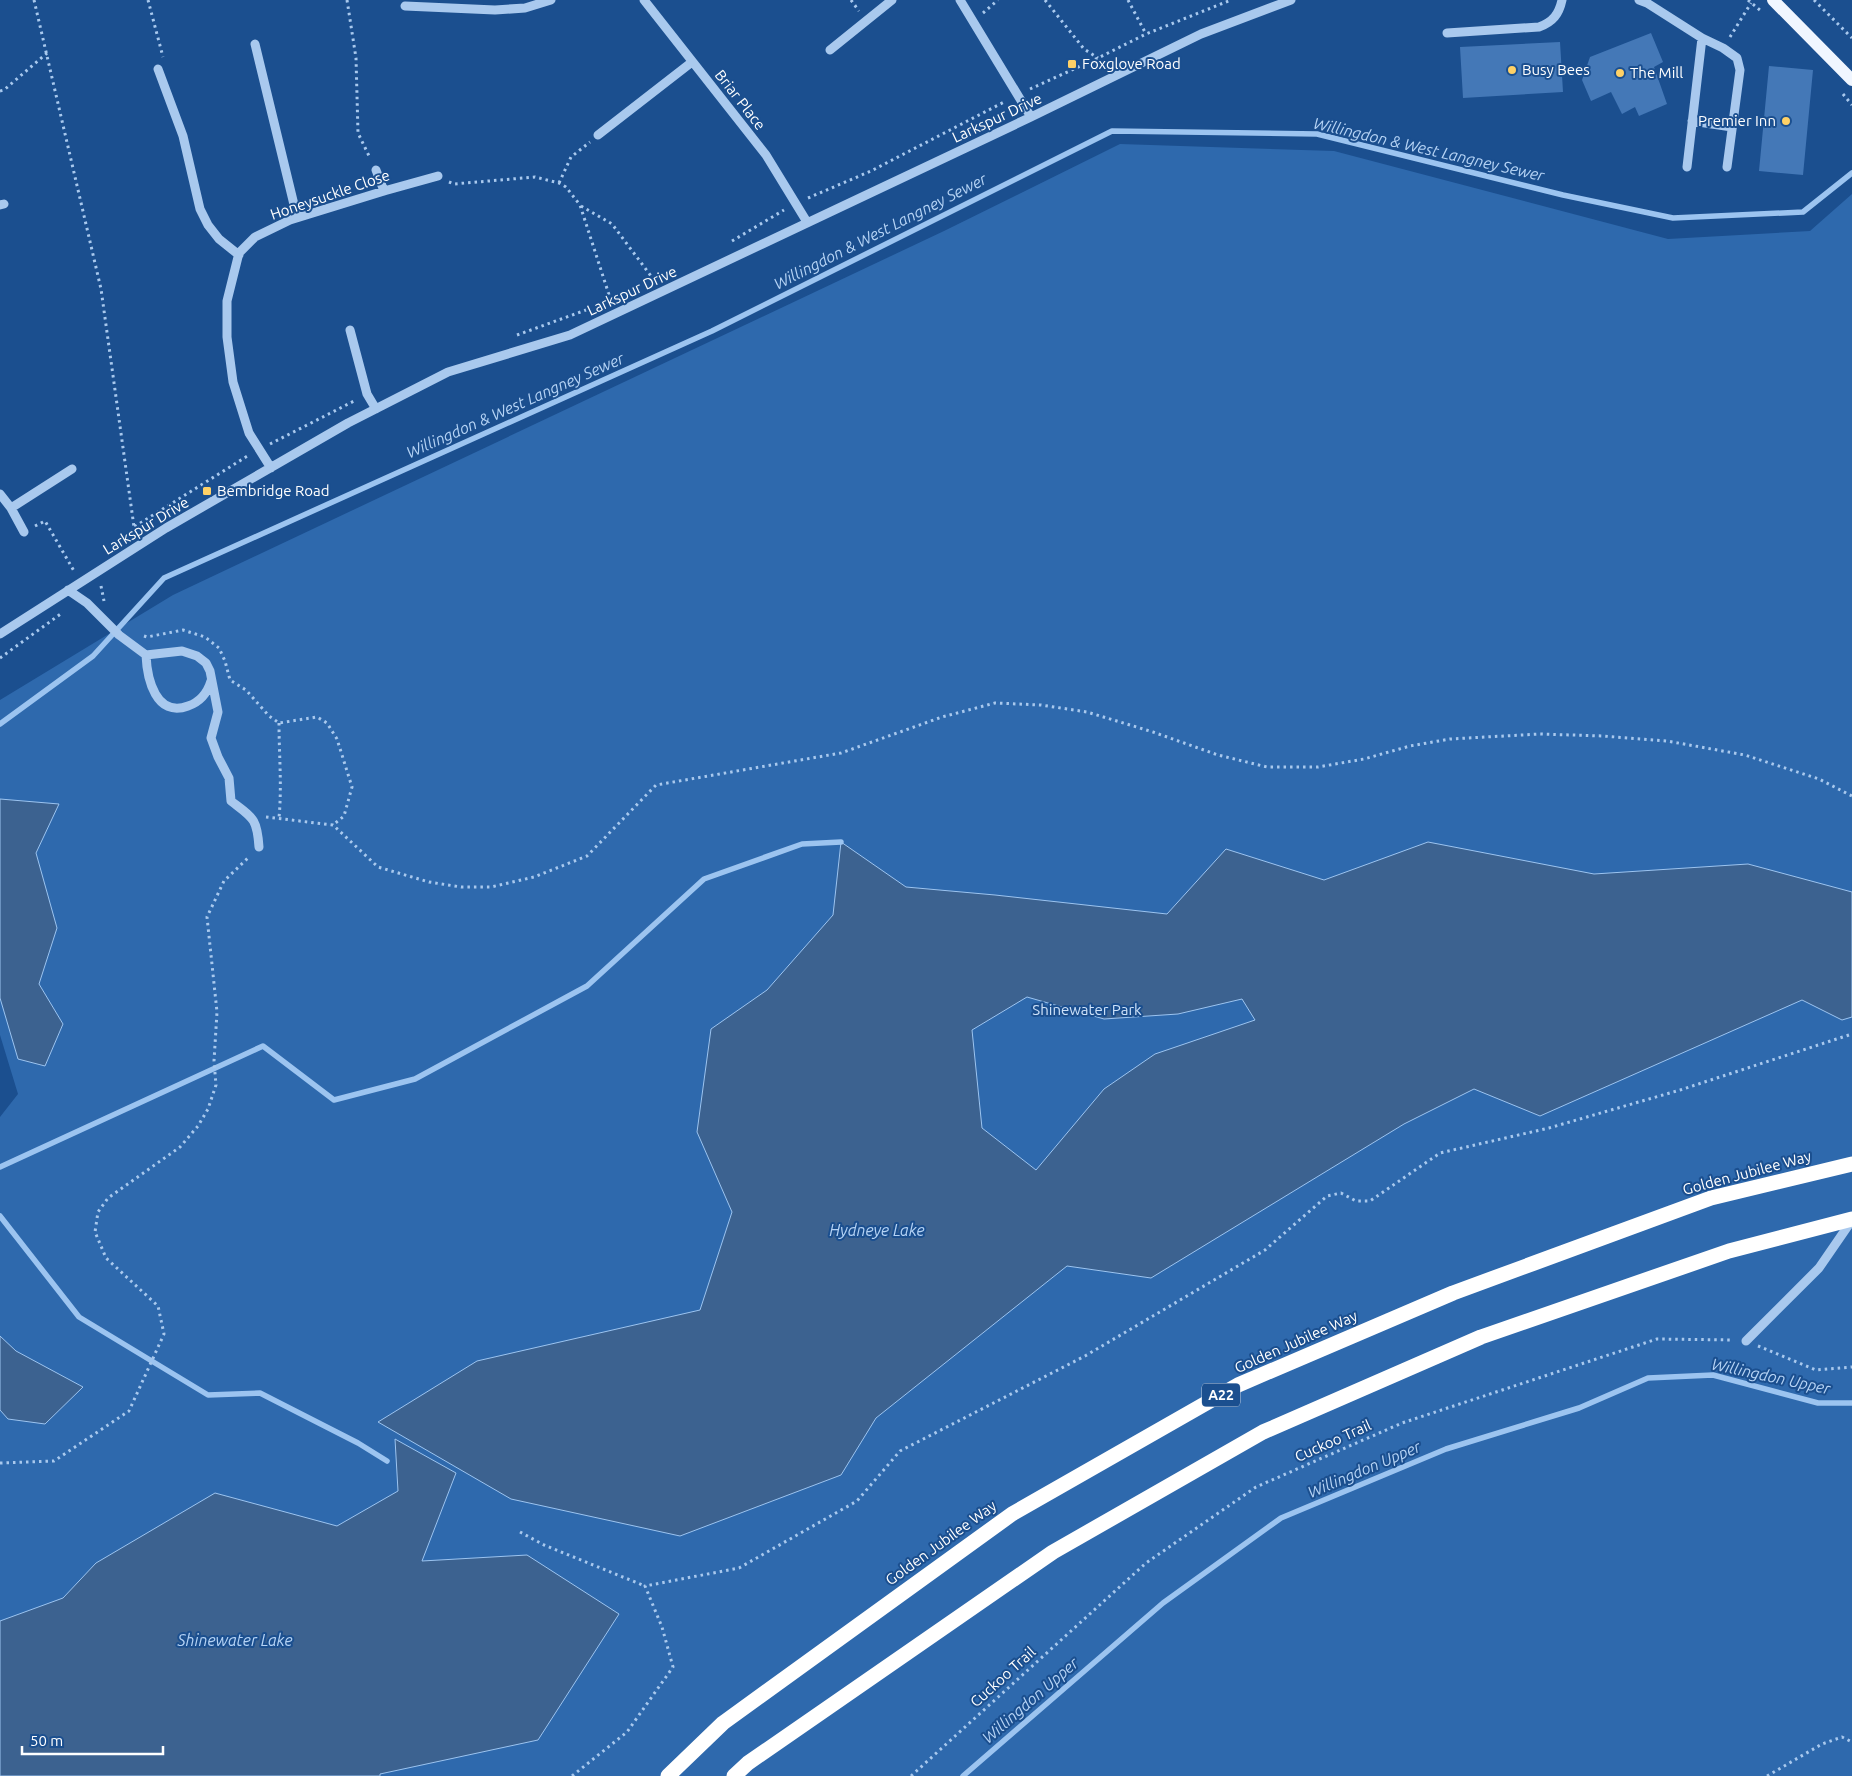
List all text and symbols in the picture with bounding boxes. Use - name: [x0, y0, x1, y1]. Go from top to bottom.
- place label: Foxglove Road: [1082, 55, 1181, 72]
- marker: Foxglove Road: [1066, 58, 1078, 70]
- place label: Busy Bees: [1522, 61, 1590, 78]
- marker: Busy Bees: [1506, 64, 1518, 76]
- place label: The Mill: [1630, 64, 1683, 81]
- street label: Briar Place: [712, 66, 769, 133]
- marker: The Mill: [1614, 67, 1626, 79]
- street label: Larkspur Drive: [949, 89, 1044, 146]
- place label: Premier Inn: [1698, 112, 1776, 129]
- water label: Willingdon & West Langney Sewer: [1312, 114, 1547, 185]
- marker: Premier Inn: [1780, 115, 1792, 127]
- street label: Honeysuckle Close: [268, 166, 392, 223]
- water label: Willingdon & West Langney Sewer: [771, 169, 990, 293]
- street label: Larkspur Drive: [584, 262, 679, 319]
- water label: Willingdon & West Langney Sewer: [403, 348, 627, 461]
- place label: Bembridge Road: [217, 482, 330, 499]
- marker: Bembridge Road: [201, 485, 213, 497]
- street label: Larkspur Drive: [100, 493, 192, 558]
- park label: Shinewater Park: [1032, 1001, 1142, 1018]
- street label: Golden Jubilee Way: [1681, 1147, 1813, 1198]
- water label: Hydneye Lake: [829, 1221, 925, 1239]
- street label: Golden Jubilee Way: [1232, 1307, 1360, 1376]
- water label: Willingdon Upper: [1710, 1355, 1833, 1398]
- road number: A22: [1202, 1384, 1240, 1406]
- street label: Cuckoo Trail: [1292, 1416, 1374, 1465]
- water label: Willingdon Upper: [1305, 1437, 1424, 1501]
- street label: Golden Jubilee Way: [882, 1497, 999, 1588]
- water label: Shinewater Lake: [177, 1631, 293, 1649]
- street label: Cuckoo Trail: [967, 1643, 1039, 1710]
- water label: Willingdon Upper: [978, 1653, 1082, 1746]
- scale bar: [22, 1724, 164, 1756]
- text: 50 m: [30, 1732, 63, 1749]

